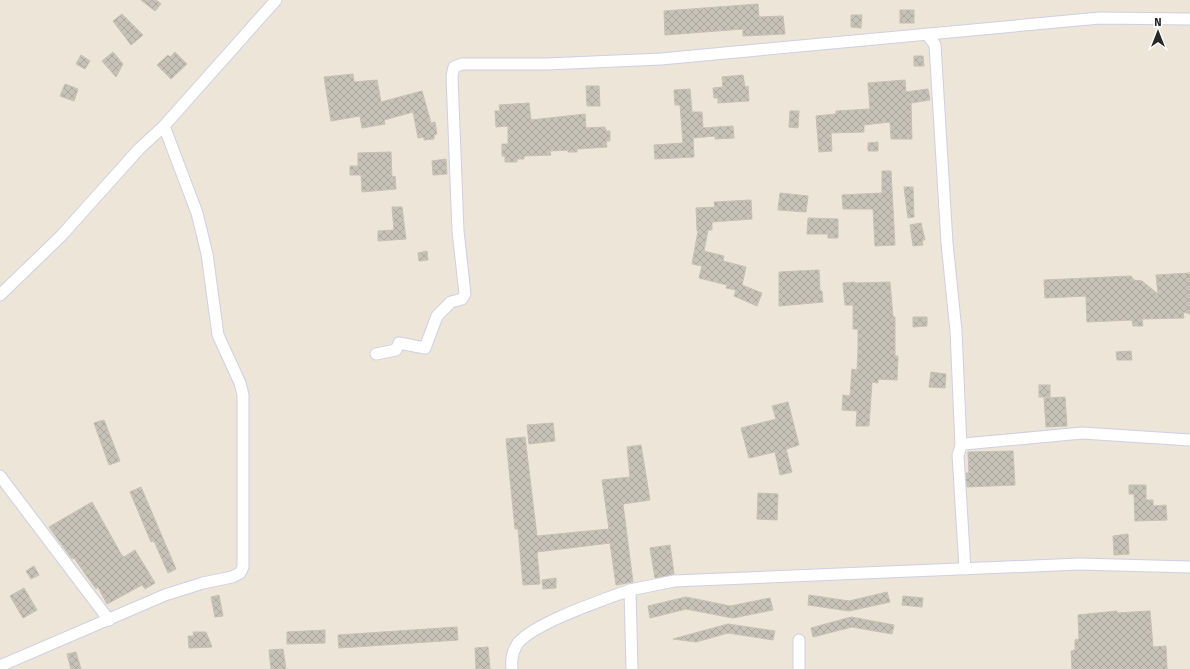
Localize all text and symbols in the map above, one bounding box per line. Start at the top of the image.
north arrow [1138,12,1178,52]
text: N [1154,16,1162,29]

